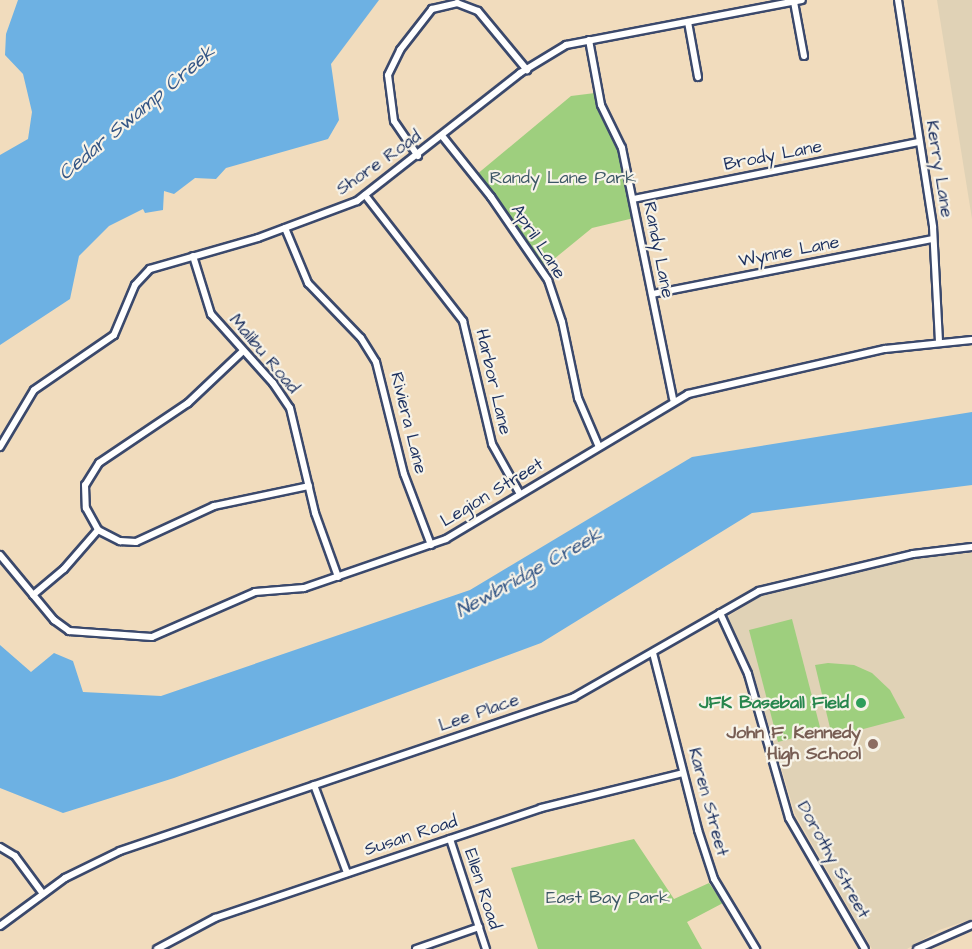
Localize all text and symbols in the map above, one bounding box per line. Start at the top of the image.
water label: Cedar Swamp Creek [54,40,220,186]
street label: Kerry Lane [921,119,957,219]
street label: Shore Road [332,126,426,200]
street label: Brody Lane [722,136,824,176]
park label: Randy Lane Park [490,167,636,189]
street label: Randy Lane [638,200,678,300]
street label: April Lane [506,201,570,283]
street label: Wynne Lane [737,232,841,272]
street label: Malibu Road [224,310,304,398]
street label: Harbor Lane [470,327,516,437]
street label: Riviera Lane [385,370,431,476]
street label: Legion Street [437,454,547,532]
water label: Newbridge Creek [452,523,606,623]
street label: Lee Place [436,689,522,737]
place label: JFK Baseball Field [699,692,849,714]
marker: JFK Baseball Field [854,696,868,710]
place label: John F. Kennedy High School [727,723,861,766]
marker: John F. Kennedy High School [866,737,880,751]
street label: Karen Street [683,745,733,859]
street label: Dorothy Street [792,798,874,922]
street label: Susan Road [362,811,460,861]
street label: Ellen Road [459,846,505,932]
park label: East Bay Park [546,887,670,909]

